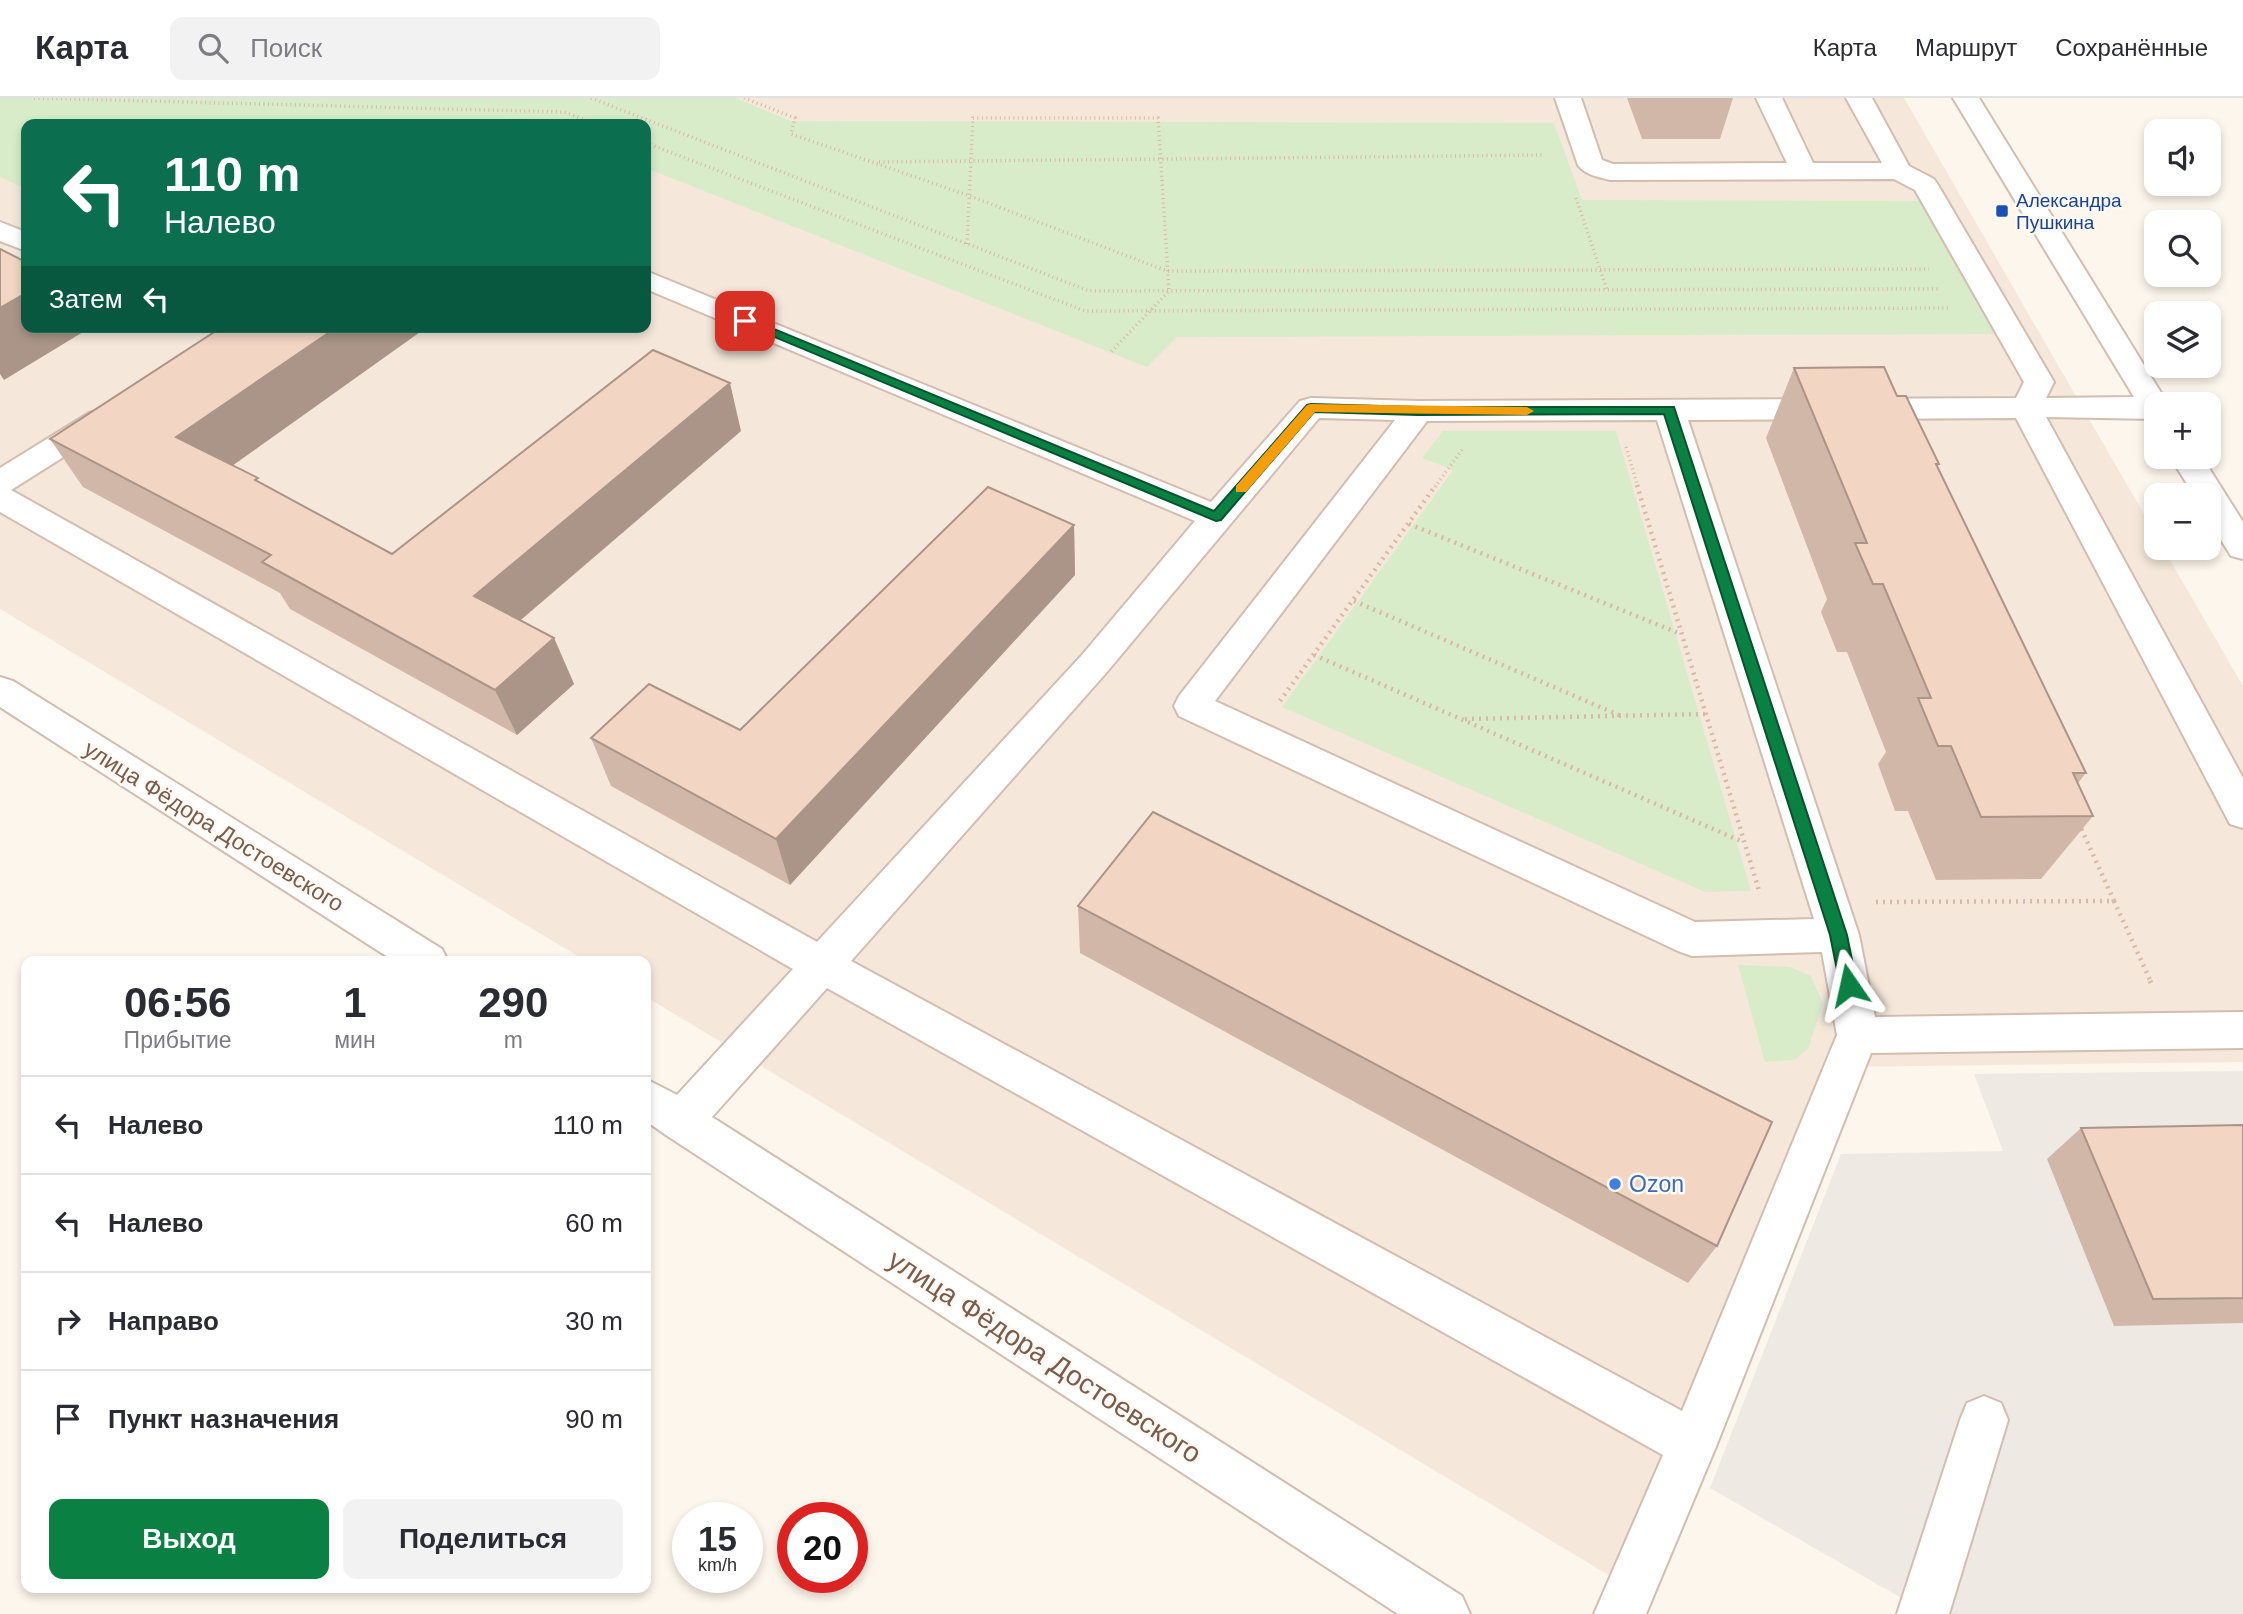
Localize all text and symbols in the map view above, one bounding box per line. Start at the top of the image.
search box [170,17,660,80]
text: Карта [35,29,128,66]
icon: search [194,29,232,67]
text: Поиск [250,33,322,63]
text: Карта [1813,34,1877,61]
text: Маршрут [1915,34,2017,61]
text: Сохранённые [2055,34,2208,61]
map controls [2144,119,2221,560]
button: sound [2144,119,2221,196]
icon: left [49,147,140,238]
text: 110 m [164,147,300,201]
place label: Александра Пушкина [2016,190,2122,233]
marker: Александра Пушкина [1994,203,2010,219]
text: Налево [164,204,276,240]
button: search [2144,210,2221,287]
icon: left [137,280,175,318]
text: Затем [49,284,123,314]
pin [715,291,775,351]
button: layers [2144,301,2221,378]
icon: arrive [726,302,764,340]
button: + [2144,392,2221,469]
button: − [2144,483,2221,560]
street label: улица Фёдора Достоевского [79,735,349,917]
position arrow [1812,948,1886,1022]
text: 06:56 [124,979,231,1026]
text: 1 [343,979,367,1026]
text: 290 [478,979,548,1026]
text: Прибытие [124,1027,232,1053]
text: мин [334,1027,376,1053]
text: m [504,1027,523,1053]
icon: left [49,1106,87,1144]
text: Налево [108,1110,203,1140]
text: 110 m [553,1110,623,1140]
place label: Ozon [1629,1171,1684,1197]
marker: Ozon [1607,1176,1623,1192]
icon: left [49,1204,87,1242]
text: Налево [108,1208,203,1238]
text: 60 m [565,1208,623,1238]
street label: улица Фёдора Достоевского [882,1244,1207,1469]
icon: right [49,1302,87,1340]
text: Направо [108,1306,219,1336]
text: 30 m [565,1306,623,1336]
icon: arrive [49,1400,87,1438]
text: Пункт назначения [108,1404,339,1434]
text: 90 m [565,1404,623,1434]
button: Выход [49,1499,329,1579]
button: Поделиться [343,1499,623,1579]
speed limit sign: 20 [777,1502,868,1593]
text: 15 [698,1519,737,1558]
text: km/h [698,1555,737,1575]

